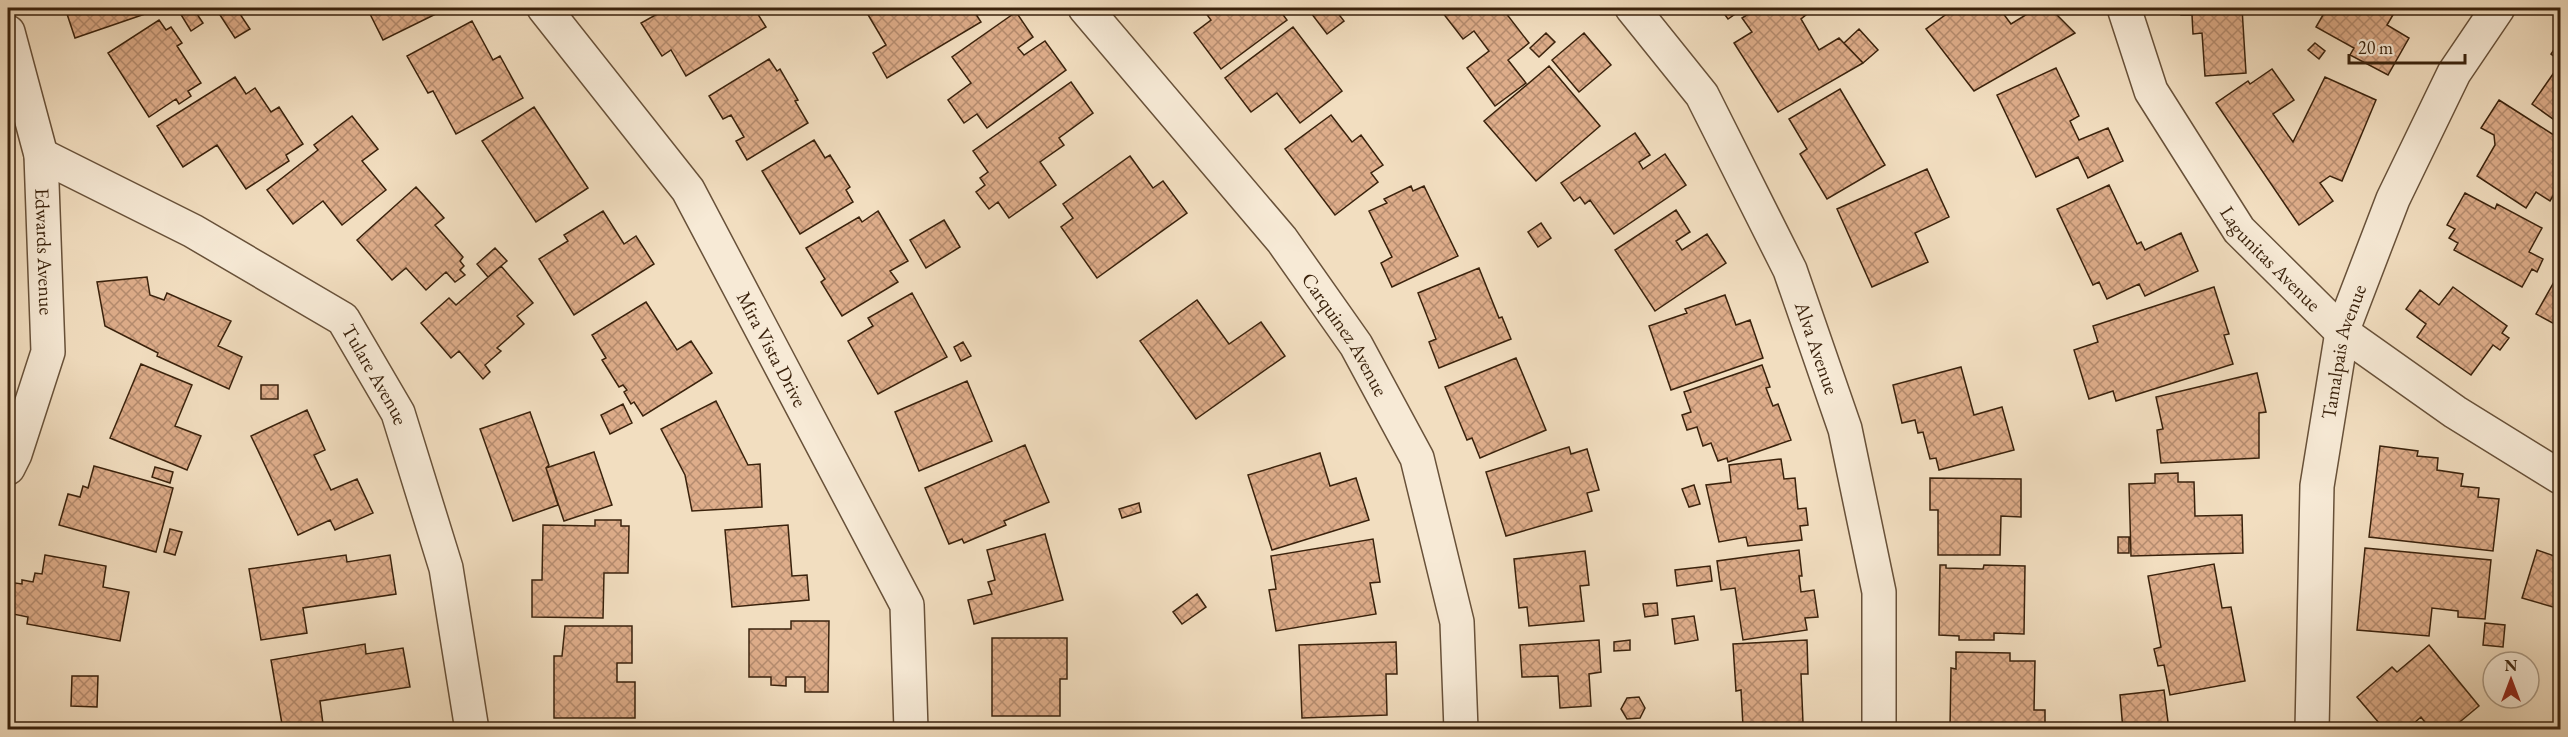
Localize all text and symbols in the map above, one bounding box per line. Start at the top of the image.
scale bar [2349,27,2464,65]
text: 20 m [2358,36,2393,59]
street label: Edwards Avenue [29,188,60,316]
street label: Lagunitas Avenue [2214,201,2327,317]
street label: Carquinez Avenue [1296,267,1394,401]
street label: Tamalpais Avenue [2315,280,2372,421]
street label: Mira Vista Drive [731,287,813,412]
street label: Alva Avenue [1789,297,1845,398]
street label: Tulare Avenue [336,319,414,428]
north arrow [2481,650,2541,710]
text: N [2505,655,2518,676]

